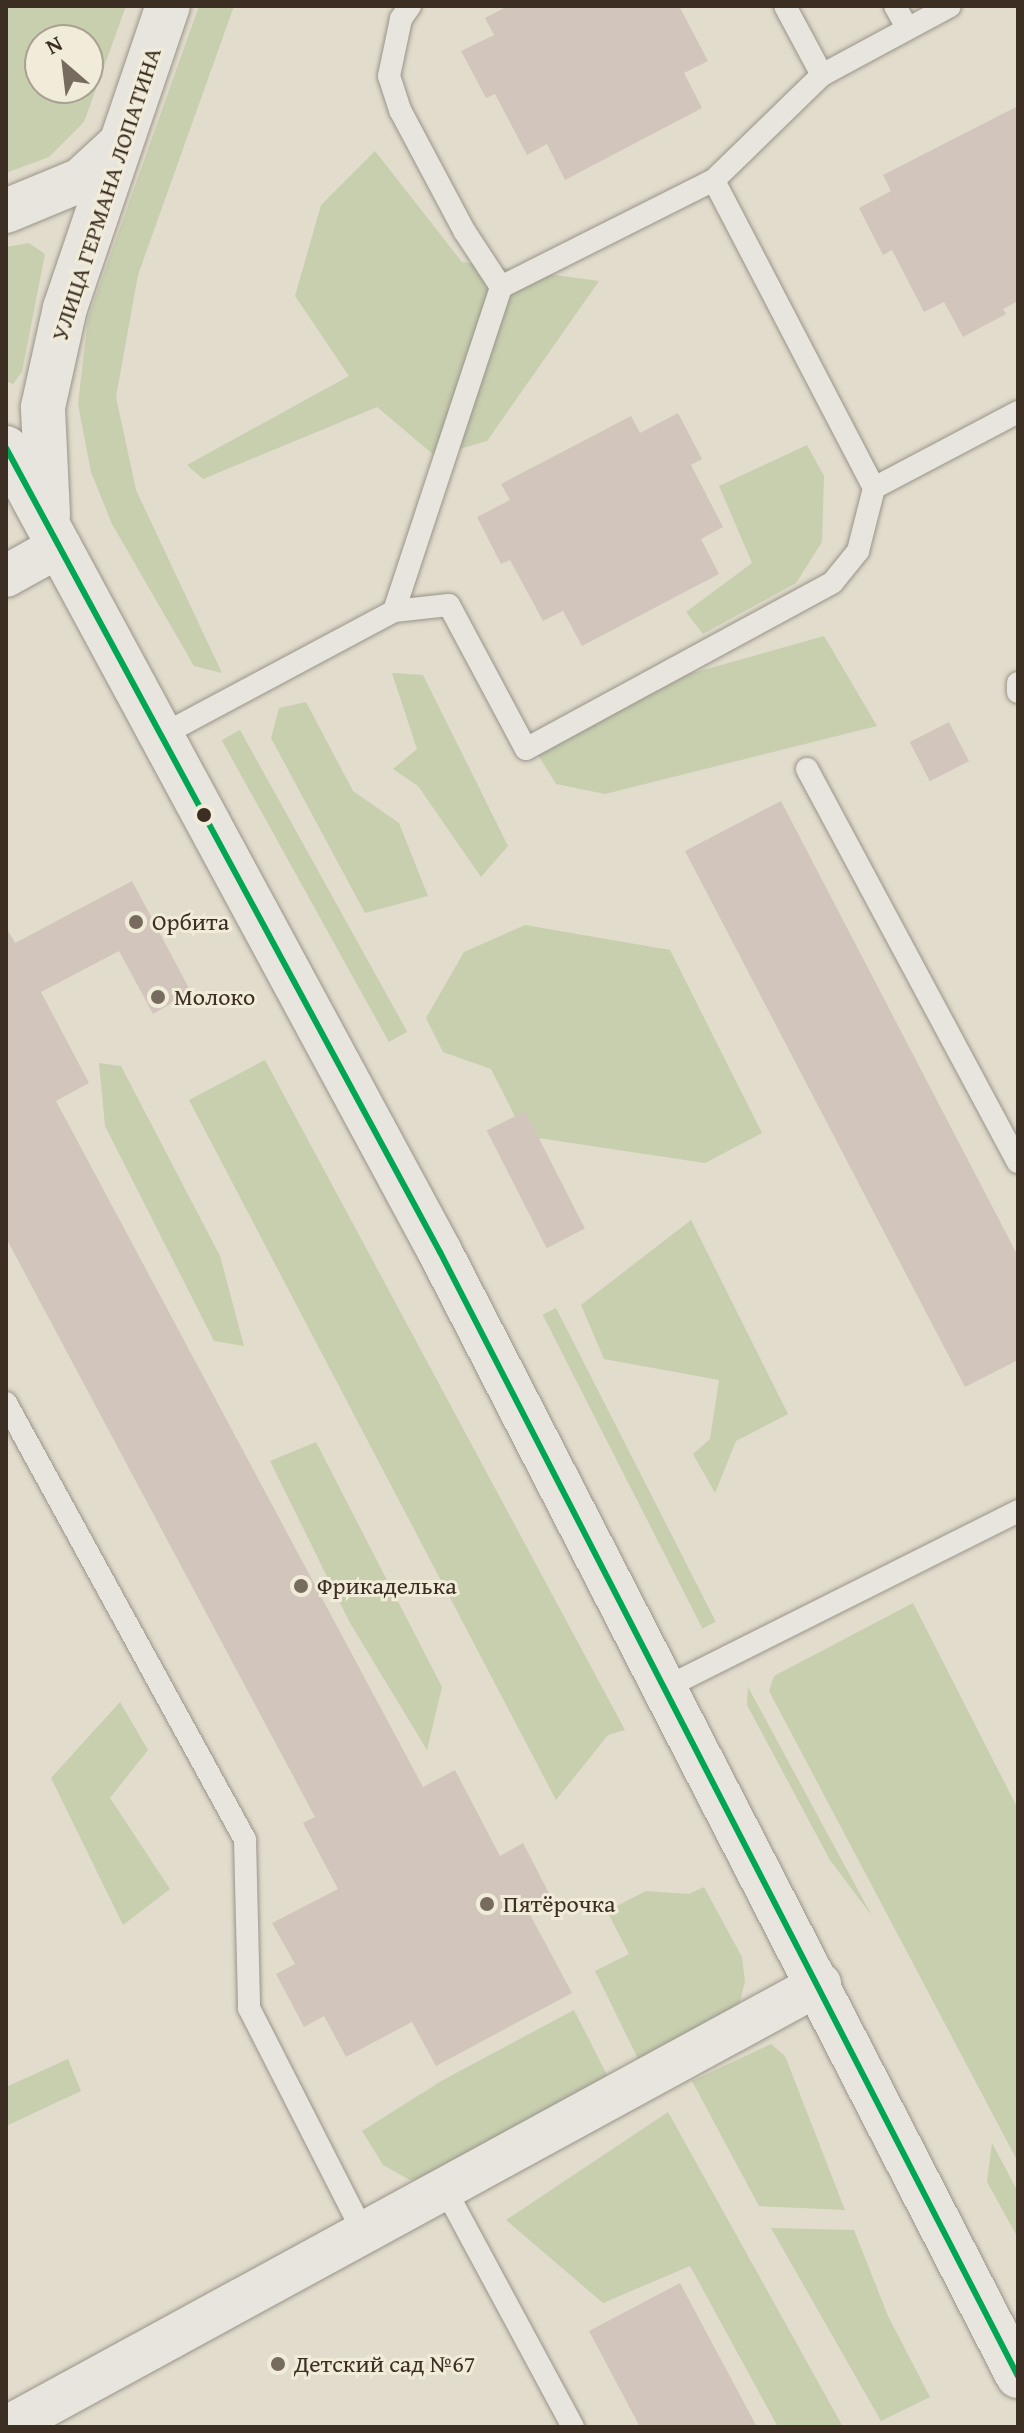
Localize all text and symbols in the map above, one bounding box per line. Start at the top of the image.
north arrow [24,24,104,104]
text: N [40,27,68,62]
street label: УЛИЦА ГЕРМАНА ЛОПАТИНА [45,43,167,345]
unlabelled marker [196,807,212,823]
place label: Орбита [152,908,229,936]
marker: Орбита [127,913,145,931]
place label: Молоко [174,983,255,1011]
marker: Молоко [149,988,167,1006]
place label: Фрикаделька [317,1572,457,1600]
marker: Фрикаделька [292,1577,310,1595]
place label: Пятёрочка [503,1890,616,1918]
marker: Пятёрочка [478,1895,496,1913]
place label: Детский сад №67 [294,2350,475,2378]
marker: Детский сад №67 [269,2355,287,2373]

